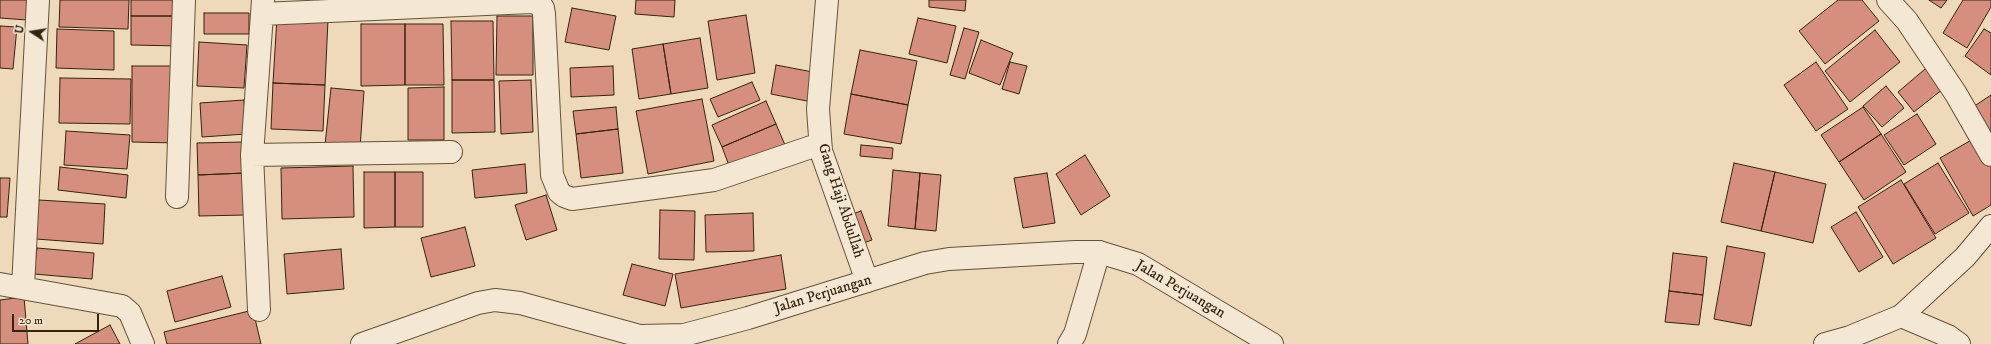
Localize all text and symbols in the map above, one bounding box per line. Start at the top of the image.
north arrow [12,12,52,52]
text: U [13,24,28,35]
street label: Gang Haji Abdullah [813,141,867,261]
street label: Jalan Perjuangan [1132,257,1228,323]
street label: Jalan Perjuangan [772,272,874,318]
scale bar [14,306,101,332]
text: 20 m [19,313,43,328]

